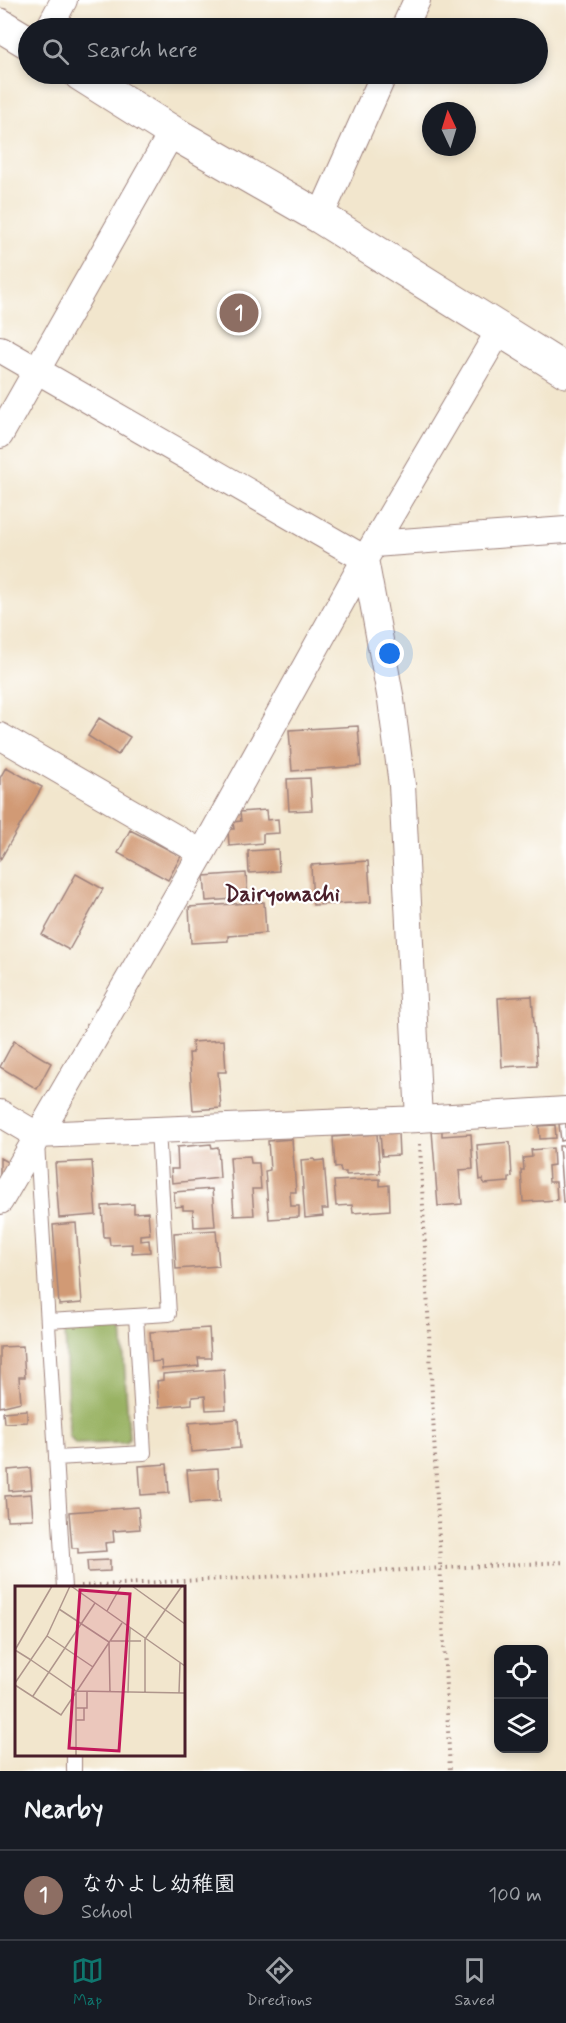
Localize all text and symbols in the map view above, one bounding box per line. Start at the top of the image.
search box [18,18,548,84]
icon: search [39,35,72,68]
text: Search here [87,37,198,65]
north arrow [422,102,476,156]
pin: 1 [220,290,258,336]
your location [375,639,404,668]
district label: Dairyomachi [224,881,340,909]
inset map [15,1586,184,1756]
map controls [494,1645,548,1753]
button: locate [494,1645,548,1699]
button: layers [494,1699,548,1753]
text: Nearby [24,1793,103,1827]
text: なかよし幼稚園 [81,1871,235,1899]
text: 1 [39,1882,48,1909]
text: 100 m [488,1882,542,1909]
text: School [81,1899,133,1926]
tab: Map [71,1954,104,2011]
tab: Directions [246,1954,312,2011]
tab: Saved [454,1954,495,2011]

